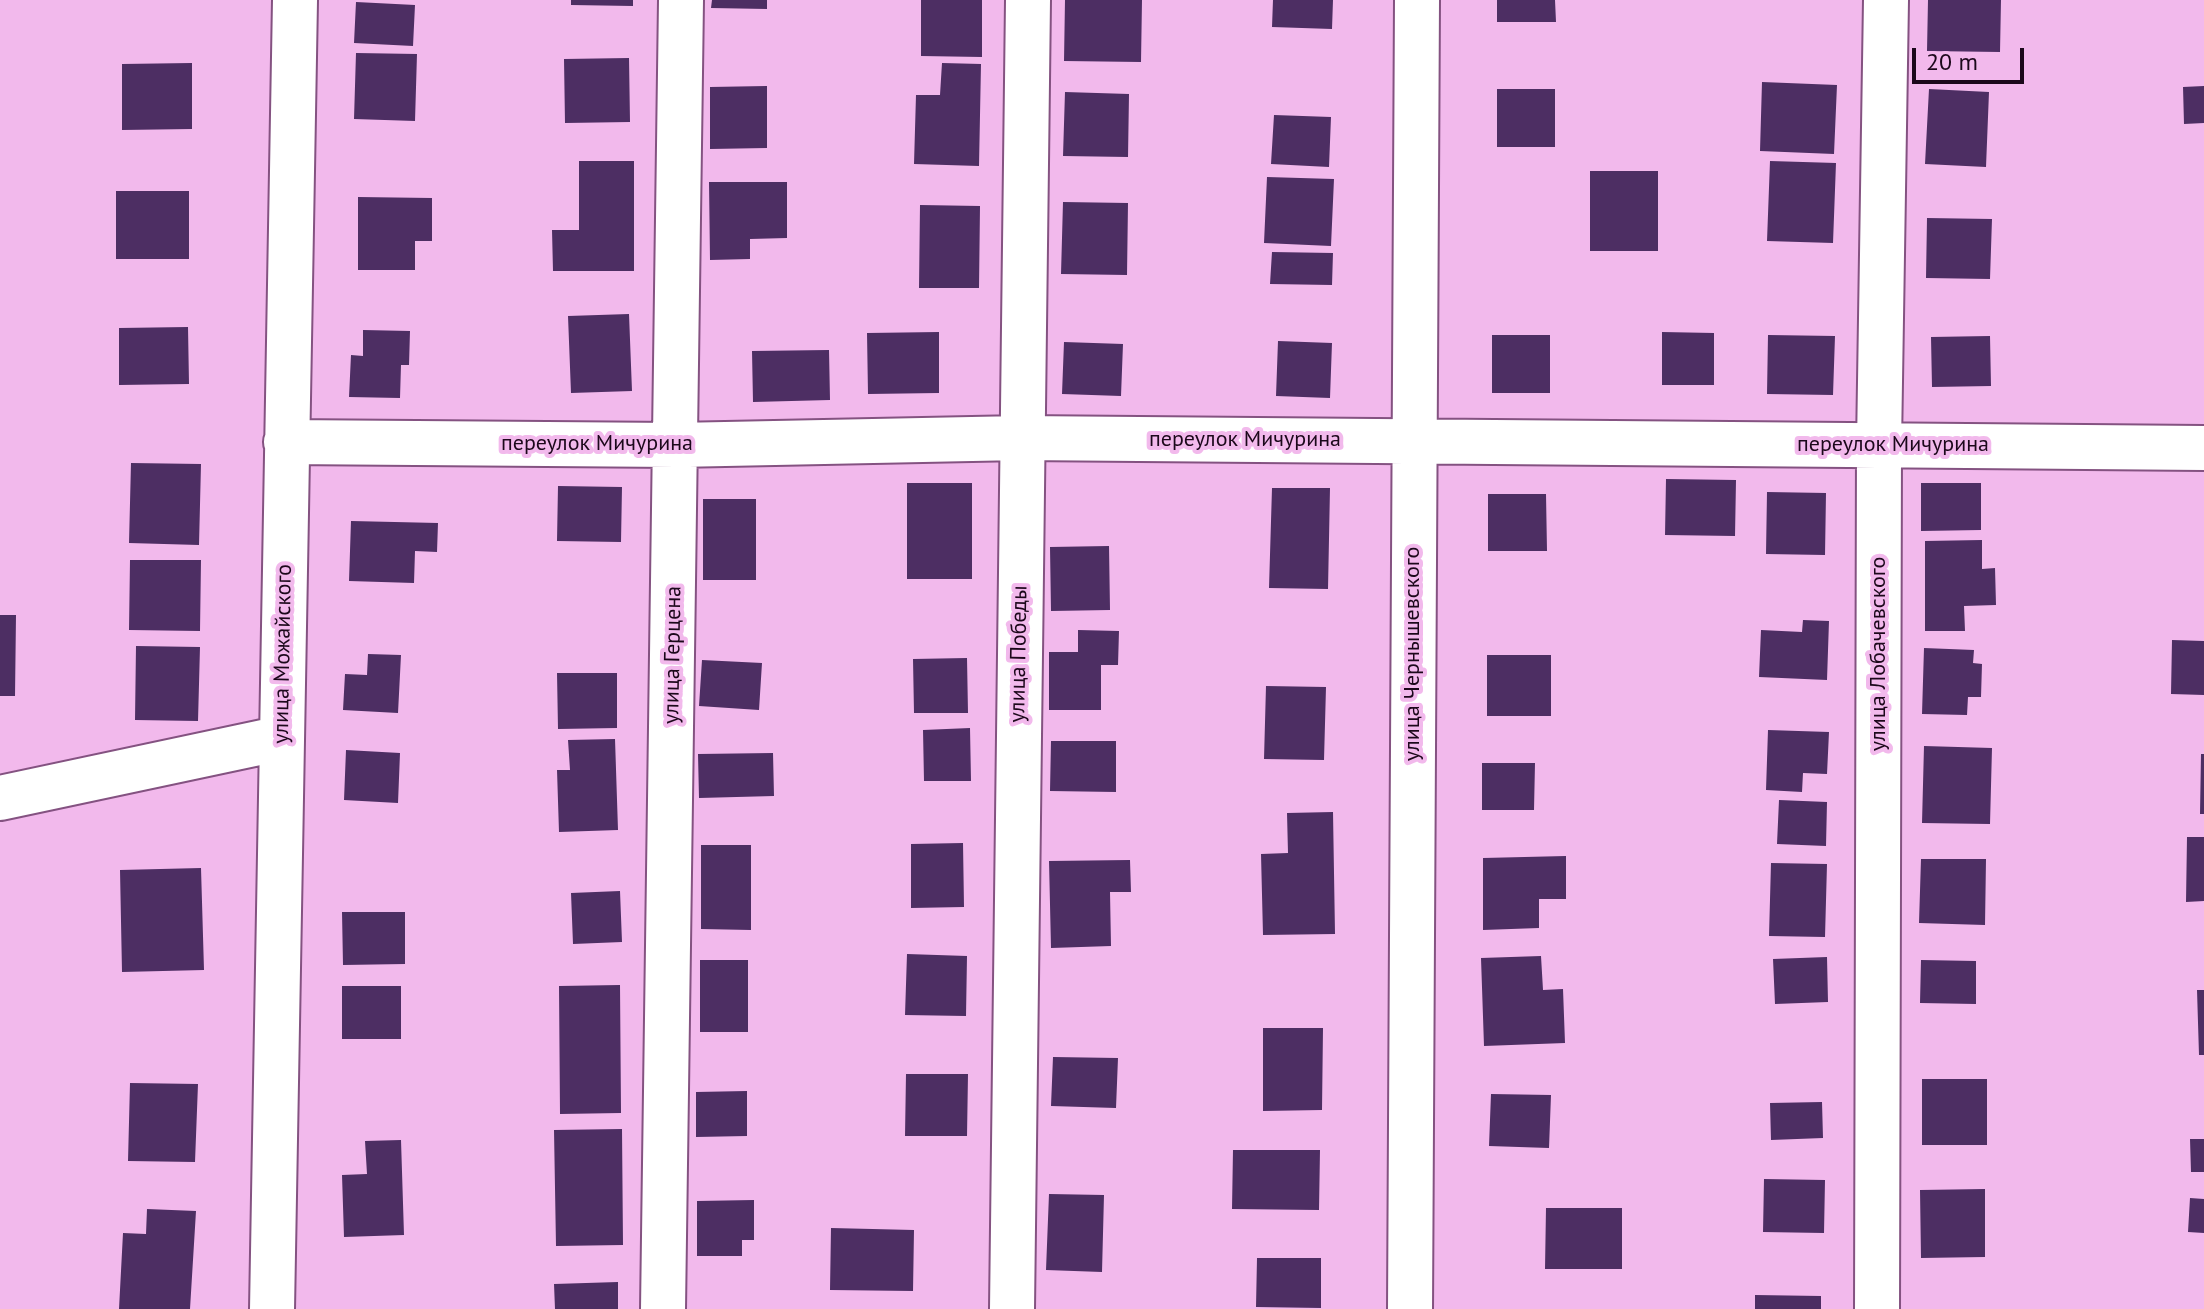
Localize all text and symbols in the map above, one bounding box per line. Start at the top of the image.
scale bar [1916,32,2028,82]
text: 20 m [1926,46,1978,77]
street label: переулок Мичурина [1149,427,1341,453]
street label: переулок Мичурина [501,431,693,457]
street label: переулок Мичурина [1797,432,1989,458]
street label: улица Чернышевского [1400,547,1426,761]
street label: улица Лобачевского [1866,557,1892,751]
street label: улица Можайского [268,564,298,744]
street label: улица Победы [1005,585,1033,723]
street label: улица Герцена [659,586,687,724]

